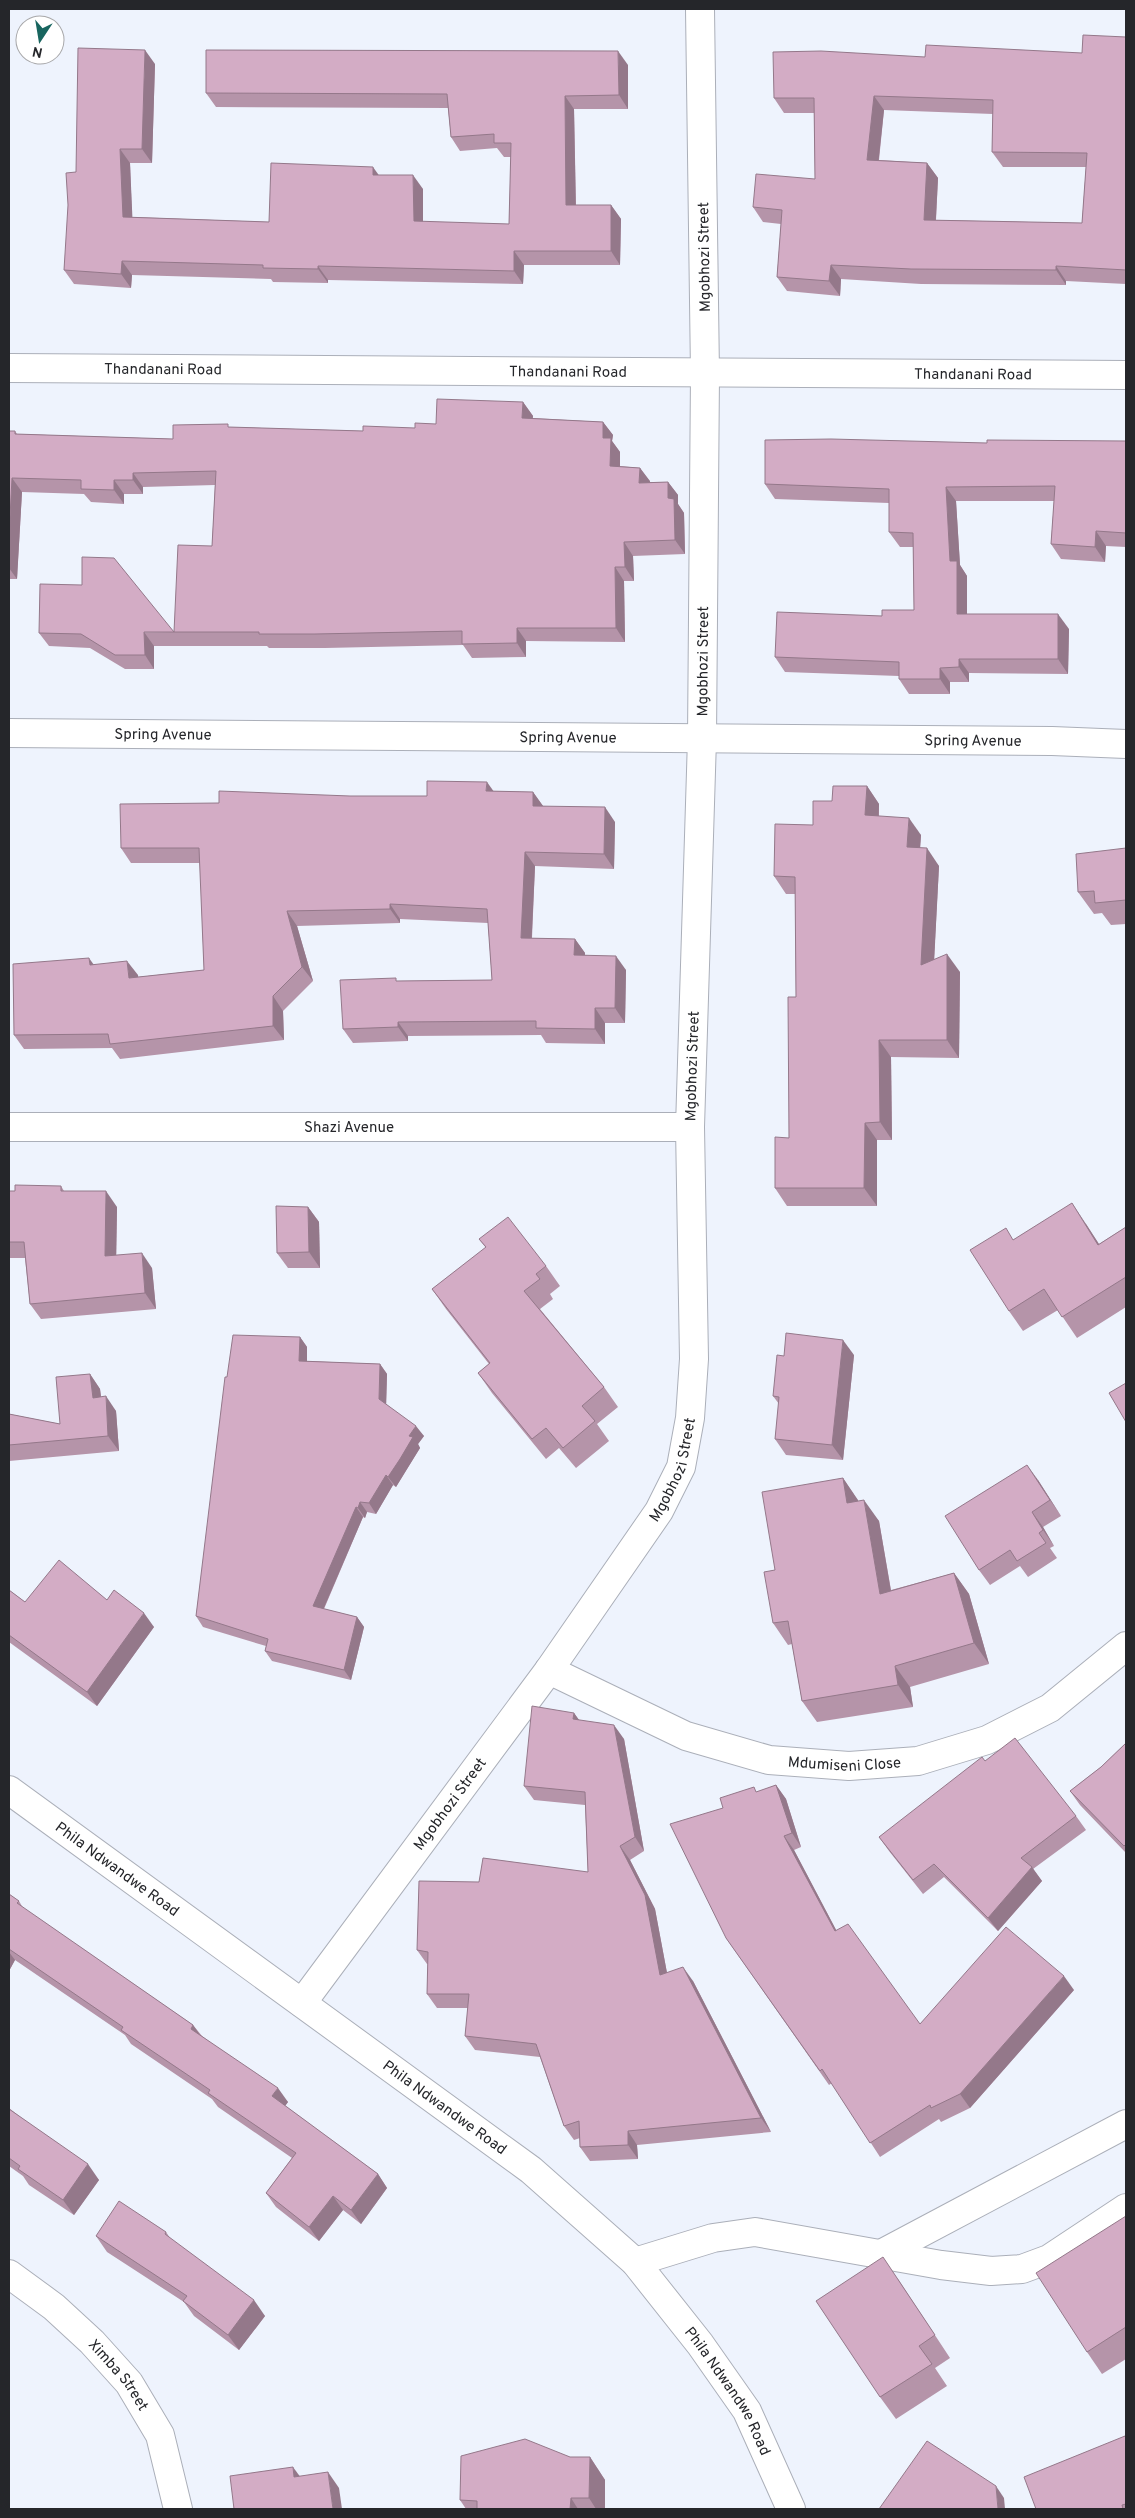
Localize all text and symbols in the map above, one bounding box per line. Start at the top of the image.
north arrow [15,15,65,65]
text: N [31,42,44,61]
street label: Mgobhozi Street [695,202,716,312]
street label: Thandanani Road [104,361,222,380]
street label: Thandanani Road [509,363,627,383]
street label: Thandanani Road [914,366,1032,385]
street label: Mgobhozi Street [694,606,714,717]
street label: Spring Avenue [114,726,212,746]
street label: Spring Avenue [519,729,617,749]
street label: Spring Avenue [924,732,1022,752]
street label: Mgobhozi Street [682,1011,705,1122]
street label: Shazi Avenue [304,1119,394,1138]
street label: Mgobhozi Street [646,1416,701,1526]
street label: Mdumiseni Close [787,1753,902,1777]
street label: Mgobhozi Street [410,1755,491,1855]
street label: Phila Ndwandwe Road [51,1819,182,1922]
street label: Phila Ndwandwe Road [378,2057,510,2160]
street label: Phila Ndwandwe Road [679,2324,774,2459]
street label: Ximba Street [83,2336,152,2415]

